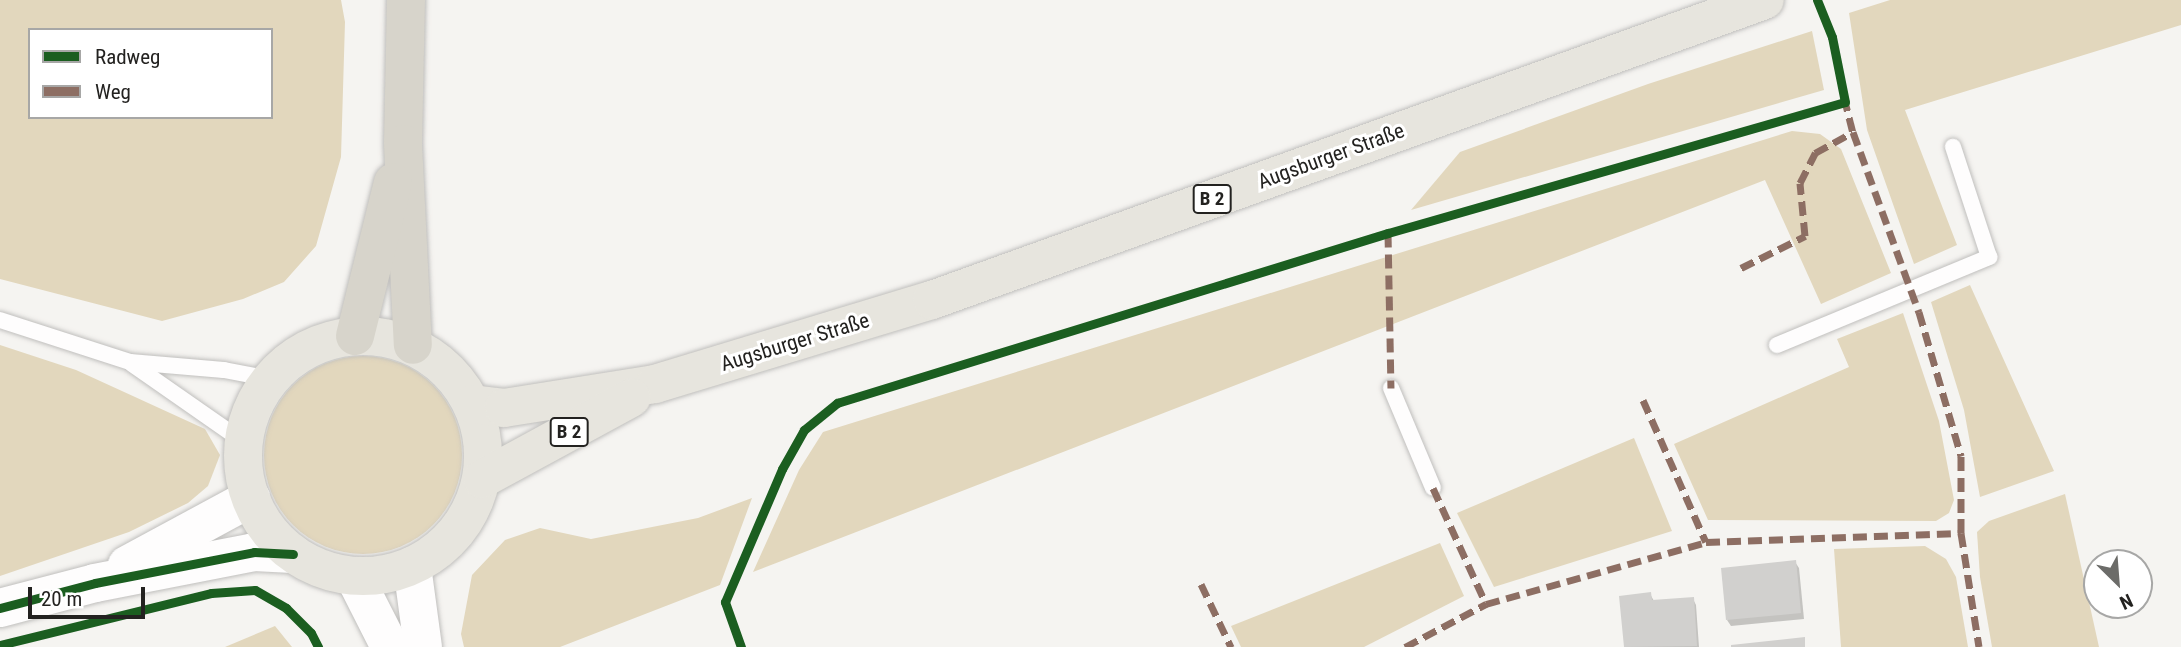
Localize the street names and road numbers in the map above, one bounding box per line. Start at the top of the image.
street label: Augsburger Straße [1254,118,1408,194]
road number: B 2 [1191,183,1233,214]
street label: Augsburger Straße [718,307,872,377]
road number: B 2 [548,416,590,448]

